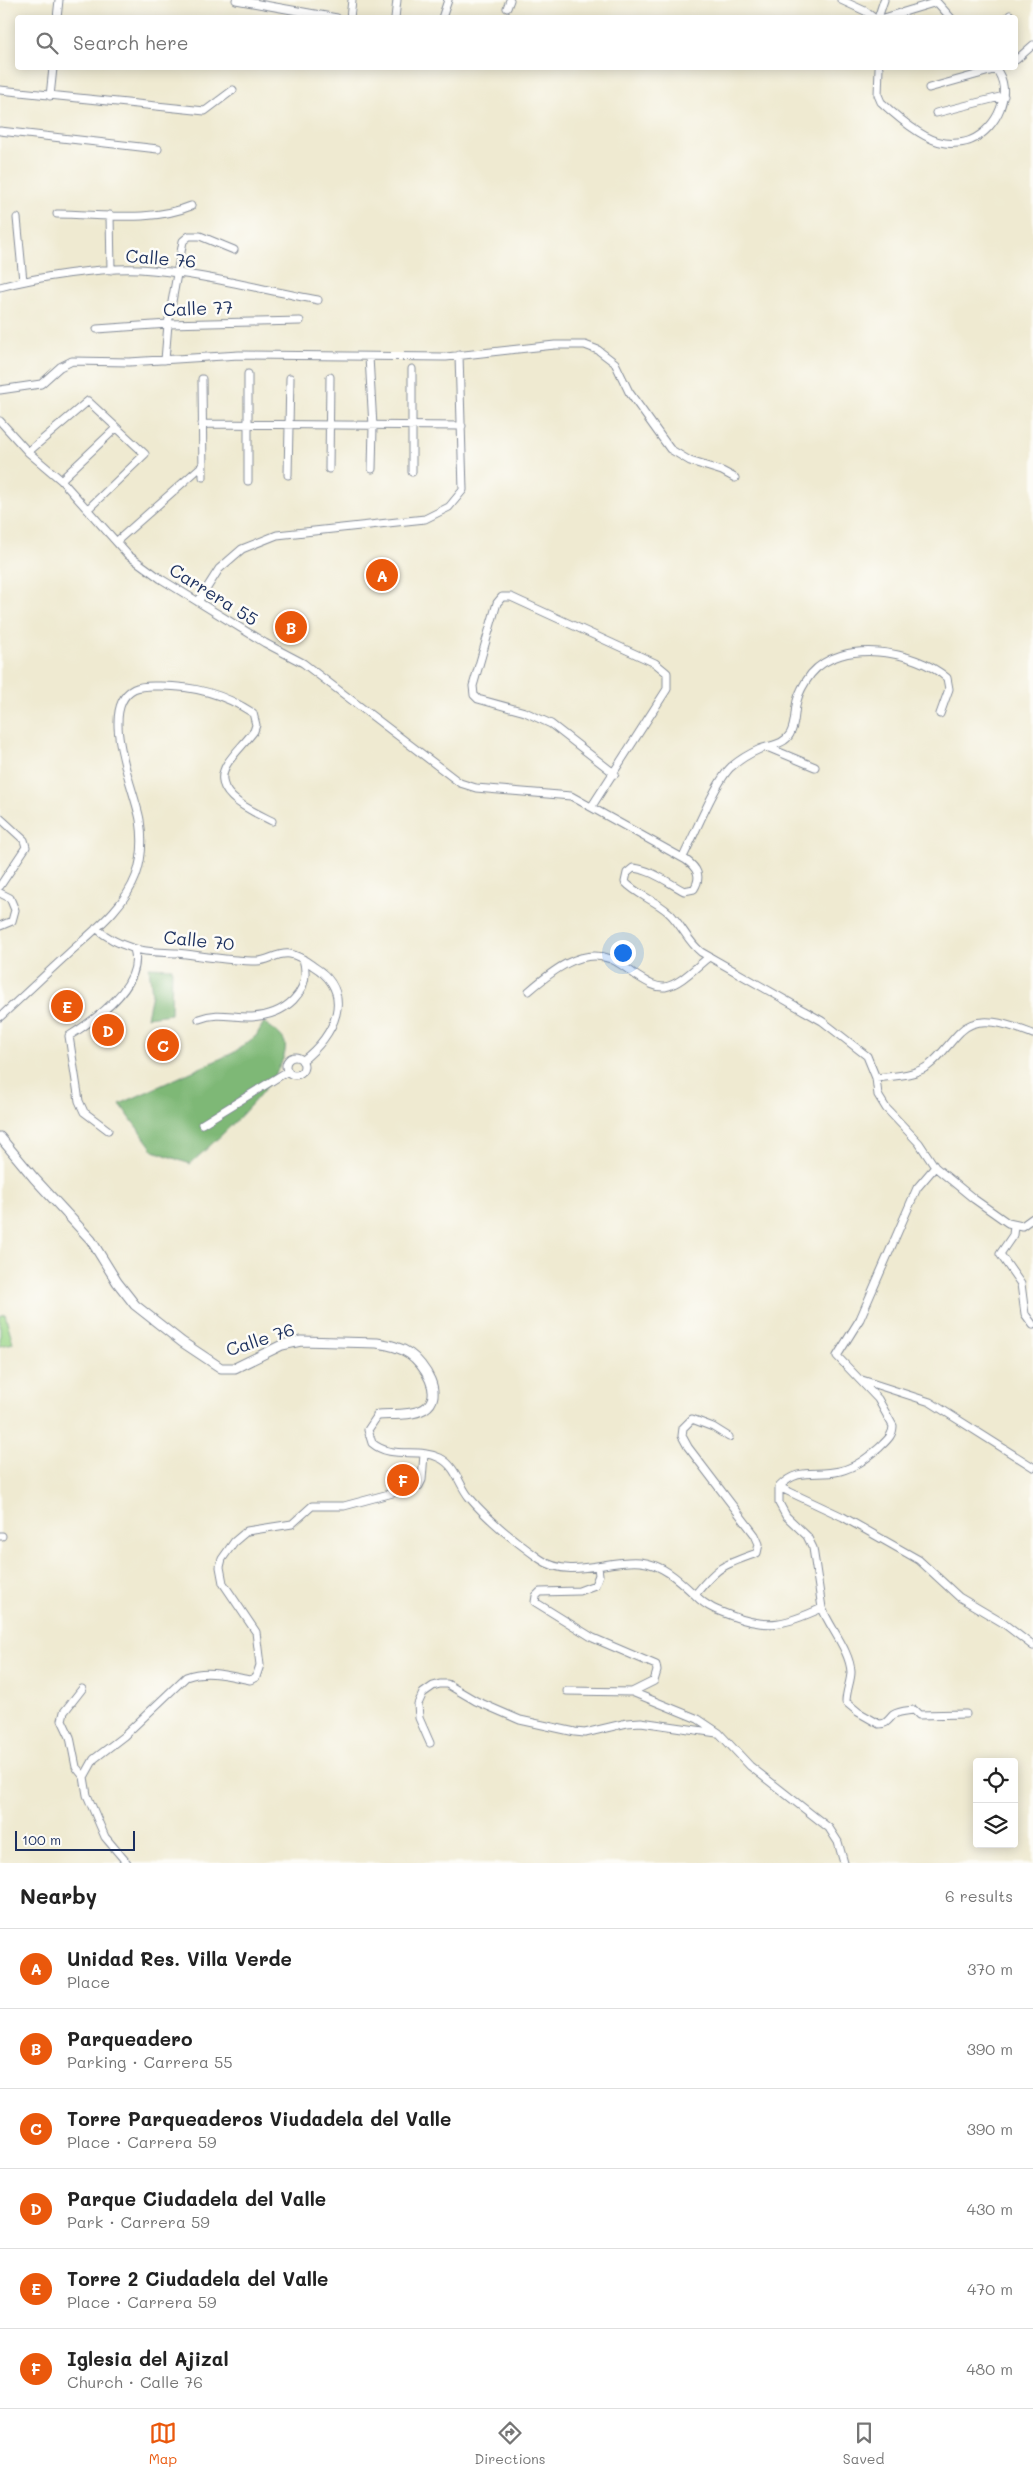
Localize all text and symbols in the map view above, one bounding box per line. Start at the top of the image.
search box [15,15,1018,70]
icon: search [33,29,61,57]
text: Search here [73,30,189,55]
street label: Calle 76 [125,243,197,273]
street label: Calle 77 [163,295,233,321]
pin: A [366,556,398,594]
street label: Carrera 55 [165,557,263,631]
pin: B [275,608,307,646]
street label: Calle 70 [162,924,236,956]
your location [610,940,636,966]
pin: E [51,987,83,1025]
pin: D [92,1011,124,1049]
pin: C [147,1026,179,1064]
street label: Calle 76 [223,1317,297,1361]
pin: F [387,1461,419,1499]
map controls [973,1758,1018,1848]
button: locate [973,1758,1018,1803]
button: layers [973,1803,1018,1848]
scale bar [15,1828,135,1851]
text: 100 m [22,1830,61,1849]
text: Nearby [20,1882,97,1909]
text: 6 results [945,1885,1013,1906]
text: Unidad Res. Villa Verde [67,1946,292,1971]
text: A [30,1958,42,1979]
text: 370 m [967,1958,1013,1979]
text: Place [67,1971,110,1992]
text: Parqueadero [67,2026,192,2051]
text: B [31,2038,41,2059]
text: 390 m [966,2038,1013,2059]
text: Parking · Carrera 55 [67,2051,233,2072]
text: Torre Parqueaderos Viudadela del Valle [67,2106,451,2131]
text: C [30,2118,42,2139]
text: 390 m [966,2118,1013,2139]
text: Place · Carrera 59 [67,2131,217,2152]
text: Parque Ciudadela del Valle [67,2186,326,2211]
text: D [30,2198,42,2219]
text: 430 m [966,2198,1013,2219]
text: Park · Carrera 59 [67,2211,210,2232]
text: Torre 2 Ciudadela del Valle [67,2266,328,2291]
text: E [31,2278,41,2299]
text: 470 m [967,2278,1013,2299]
text: Place · Carrera 59 [67,2291,217,2312]
text: Iglesia del Ajizal [67,2346,229,2371]
text: F [31,2358,41,2379]
text: 480 m [966,2358,1013,2379]
text: Church · Calle 76 [67,2371,203,2392]
tab: Map [149,2419,177,2468]
tab: Directions [474,2419,546,2468]
tab: Saved [843,2419,884,2468]

